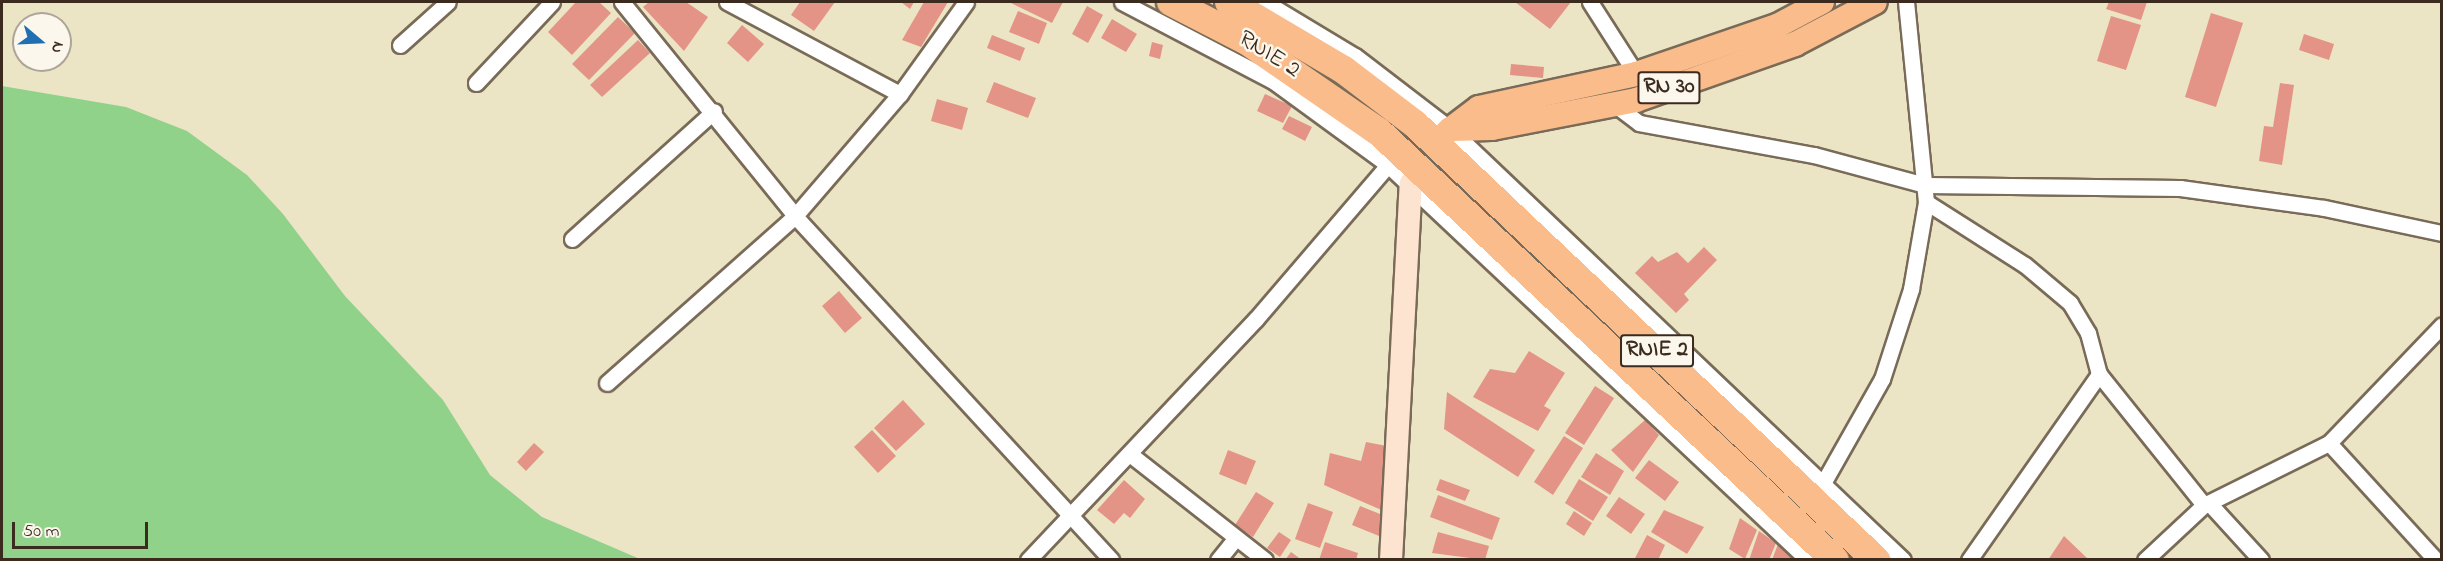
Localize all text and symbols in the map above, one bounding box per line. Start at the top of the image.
north arrow [12,12,72,72]
street label: RNIE 2 [1233,25,1305,85]
text: N [44,38,70,56]
road number: RN 30 [1636,69,1702,107]
road number: RNIE 2 [1620,332,1694,370]
scale bar [15,510,152,548]
text: 50 m [23,519,60,545]

